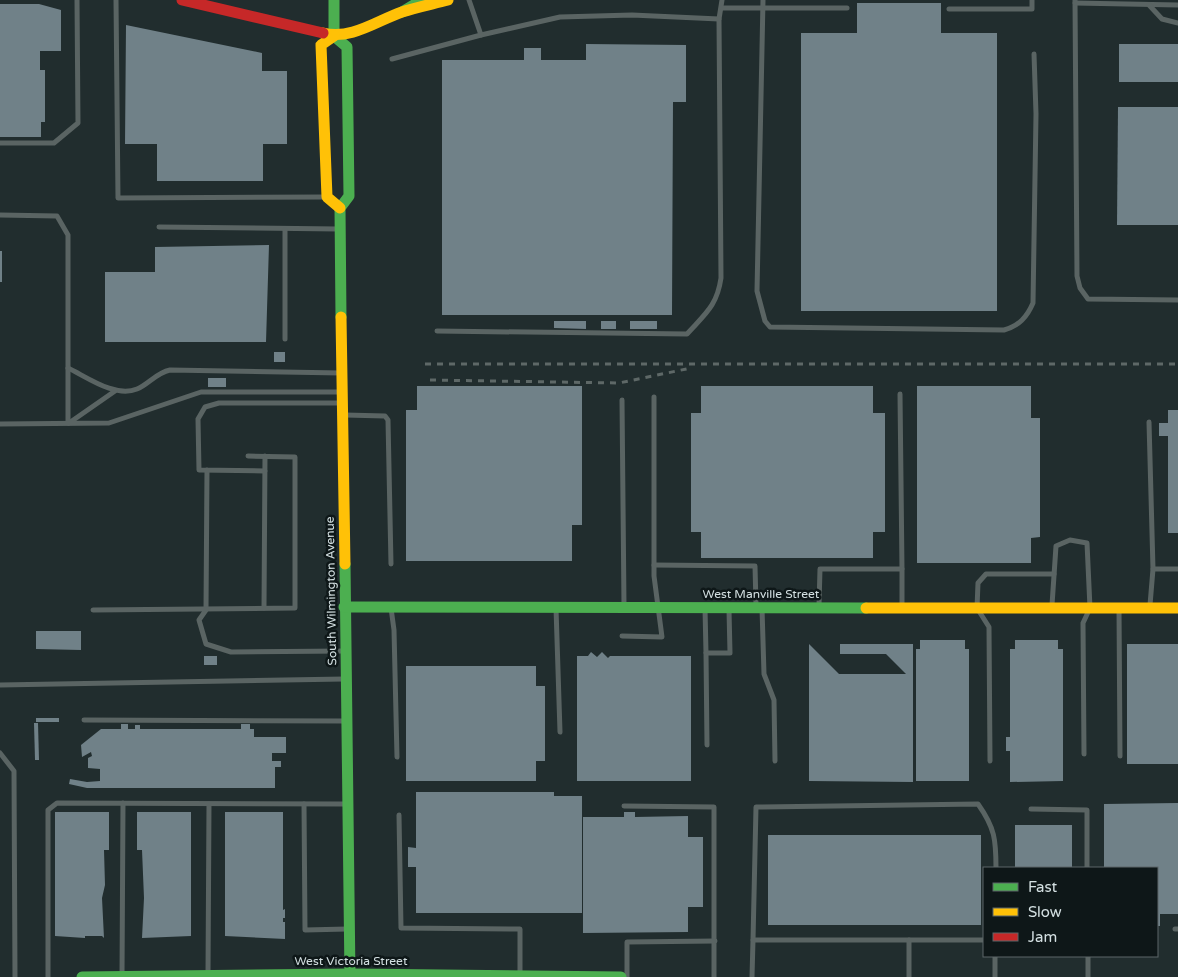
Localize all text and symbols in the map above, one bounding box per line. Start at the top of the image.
street label: South Wilmington Avenue [323,516,339,666]
street label: West Manville Street [703,587,820,601]
legend [983,867,1158,957]
text: Fast [1028,878,1058,896]
text: Slow [1028,903,1062,921]
text: Jam [1028,928,1057,946]
street label: West Victoria Street [295,954,408,968]

